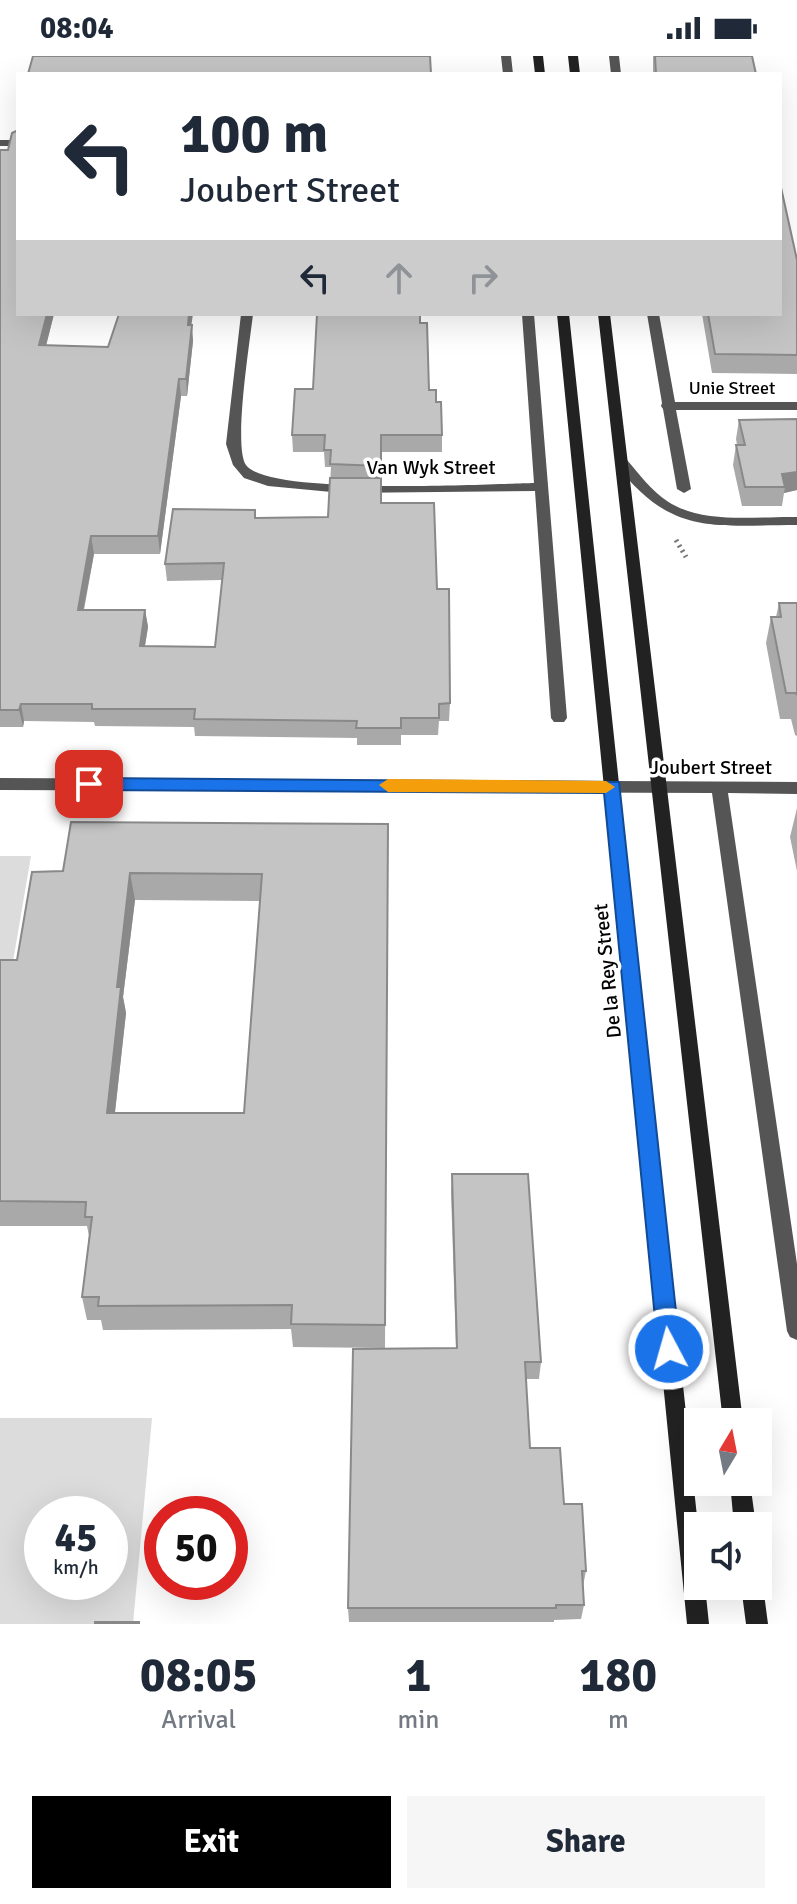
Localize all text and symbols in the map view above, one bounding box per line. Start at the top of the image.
text: 08:04 [40,10,114,47]
text: 100 m [180,99,328,168]
icon: left [48,104,152,208]
text: Joubert Street [180,168,400,213]
icon: left [293,256,337,300]
icon: ahead [377,256,421,300]
icon: right [461,256,505,300]
street label: Unie Street [689,377,775,399]
street label: Van Wyk Street [367,455,495,480]
pin [55,750,123,818]
street label: Joubert Street [650,755,772,780]
icon: arrive [67,762,111,806]
street label: De la Rey Street [588,902,627,1039]
position arrow [627,1307,711,1391]
north arrow [684,1408,772,1496]
map controls [684,1408,772,1600]
speed limit sign: 50 [144,1496,248,1600]
button: sound [684,1512,772,1600]
text: 45 [54,1513,98,1563]
text: km/h [53,1555,99,1580]
text: 08:05 [140,1646,258,1705]
text: 1 [406,1646,431,1705]
text: 180 [579,1646,657,1705]
text: Arrival [161,1704,236,1736]
text: min [398,1704,440,1736]
text: m [608,1704,629,1736]
button: Exit [32,1796,391,1888]
button: Share [407,1796,765,1888]

